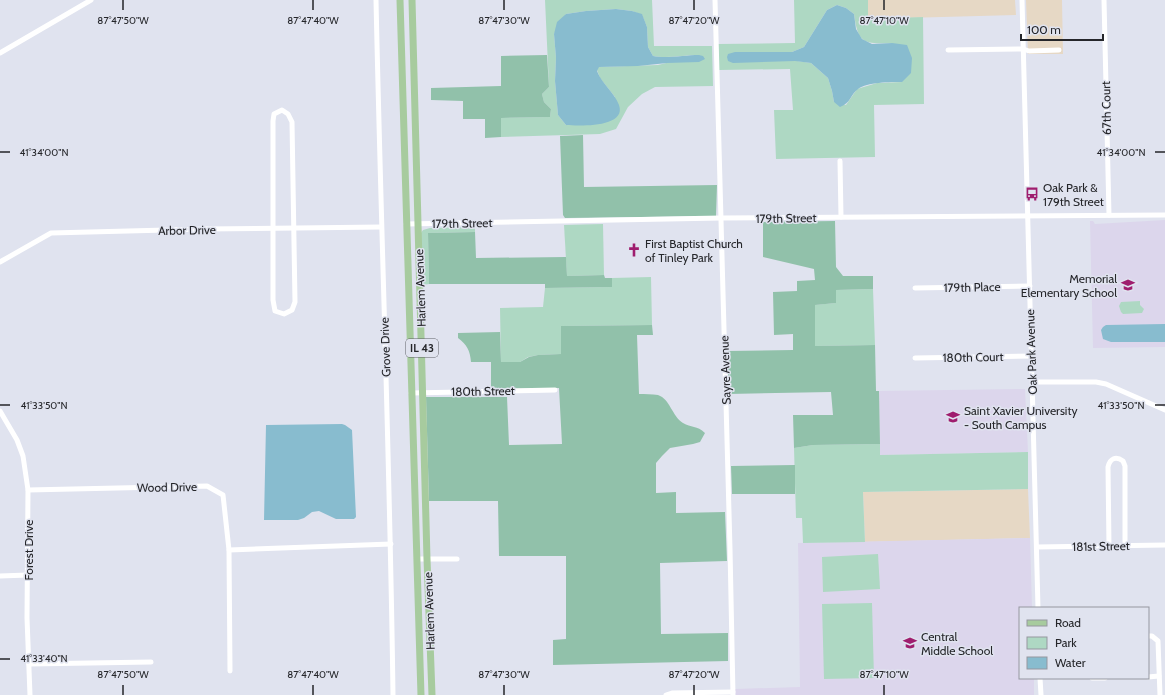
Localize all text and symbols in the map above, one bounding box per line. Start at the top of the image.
text: 87°47'50"W [97,14,149,27]
text: 87°47'40"W [287,14,339,27]
text: 87°47'30"W [478,14,530,27]
text: 87°47'20"W [668,14,720,27]
text: 87°47'10"W [859,14,909,27]
scale bar [1021,16,1103,42]
text: 100 m [1027,22,1061,37]
street label: 67th Court [1098,81,1114,135]
text: 41°34'00"N [20,146,68,159]
text: 41°34'00"N [1097,146,1145,159]
place label: Oak Park & 179th Street [1043,180,1104,209]
bus stop icon: Oak Park & 179th Street [1024,186,1040,202]
street label: 179th Street [755,210,817,226]
street label: 179th Street [431,215,493,231]
street label: Arbor Drive [158,222,216,238]
place label: First Baptist Church of Tinley Park [645,236,743,265]
church icon: First Baptist Church of Tinley Park [626,242,642,258]
street label: Harlem Avenue [411,249,429,327]
place label: Memorial Elementary School [1021,271,1117,300]
school or university icon: Memorial Elementary School [1120,277,1136,293]
street label: 179th Place [943,279,1001,295]
street label: Oak Park Avenue [1022,309,1040,395]
street label: Grove Drive [376,317,394,377]
street label: Sayre Avenue [716,335,734,405]
road number: IL 43 [406,339,438,357]
street label: 180th Court [942,349,1004,365]
street label: 180th Street [451,383,515,399]
text: 41°33'50"N [20,399,68,412]
text: 41°33'50"N [1097,399,1145,412]
place label: Saint Xavier University - South Campus [964,403,1078,432]
school or university icon: Saint Xavier University - South Campus [945,409,961,425]
street label: Wood Drive [137,479,197,495]
street label: Forest Drive [21,520,36,580]
street label: 181st Street [1072,538,1130,554]
street label: Harlem Avenue [420,572,438,650]
legend [1019,607,1149,679]
text: Road [1055,615,1081,630]
place label: Central Middle School [921,629,993,658]
school or university icon: Central Middle School [902,635,918,651]
text: Park [1055,635,1077,650]
text: 41°33'40"N [20,652,68,665]
text: Water [1055,655,1086,670]
text: 87°47'50"W [97,668,149,681]
text: 87°47'40"W [287,668,339,681]
text: 87°47'30"W [478,668,530,681]
text: 87°47'20"W [668,668,720,681]
text: 87°47'10"W [859,668,909,681]

